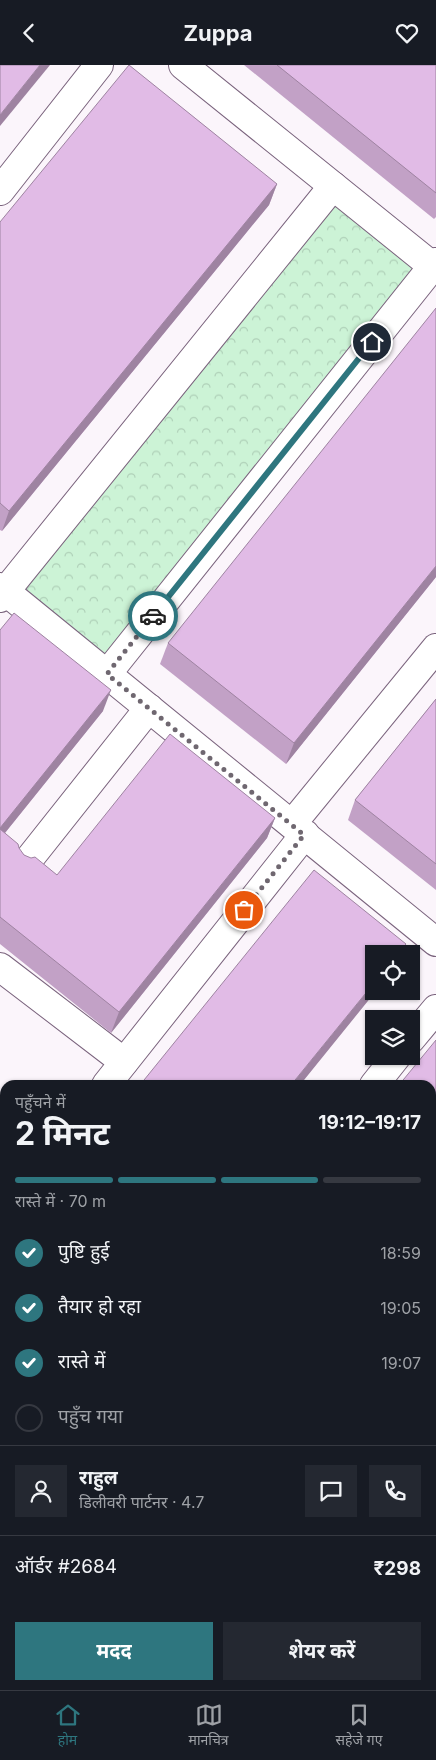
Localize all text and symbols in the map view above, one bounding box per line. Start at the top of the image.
icon: back [15,19,43,47]
icon: heart [393,19,421,47]
text: Zuppa [183,20,253,46]
pin [351,321,393,363]
icon: home [358,328,386,356]
courier [128,591,178,641]
icon: car [139,602,167,630]
pin [223,889,265,931]
icon: bag [230,896,258,924]
map controls [365,945,420,1065]
button: locate [365,945,420,1000]
button: layers [365,1010,420,1065]
text: पहुँचने में [15,1092,66,1112]
text: 19:12–19:17 [318,1111,421,1134]
text: 2 मिनट [15,1114,110,1153]
text: रास्ते में · 70 m [15,1191,106,1211]
icon: check [15,1239,43,1267]
text: पुष्टि हुई [58,1240,110,1263]
text: 18:59 [380,1243,421,1263]
icon: check [15,1294,43,1322]
text: तैयार हो रहा [58,1295,141,1318]
text: 19:05 [380,1298,421,1318]
icon: check [15,1349,43,1377]
text: रास्ते में [58,1350,106,1373]
text: 19:07 [381,1353,421,1373]
text: पहुँच गया [58,1405,123,1428]
button: person [15,1465,67,1517]
button: chat [305,1465,357,1517]
button: phone [369,1465,421,1517]
text: राहुल [79,1466,118,1489]
text: डिलीवरी पार्टनर · 4.7 [79,1492,204,1512]
text: ऑर्डर #2684 [15,1555,117,1578]
text: ₹298 [373,1557,421,1580]
button: मदद [15,1622,213,1680]
button: शेयर करें [223,1622,421,1680]
tab: होम [54,1701,82,1751]
tab: मानचित्र [189,1701,229,1751]
tab: सहेजे गए [336,1701,382,1751]

